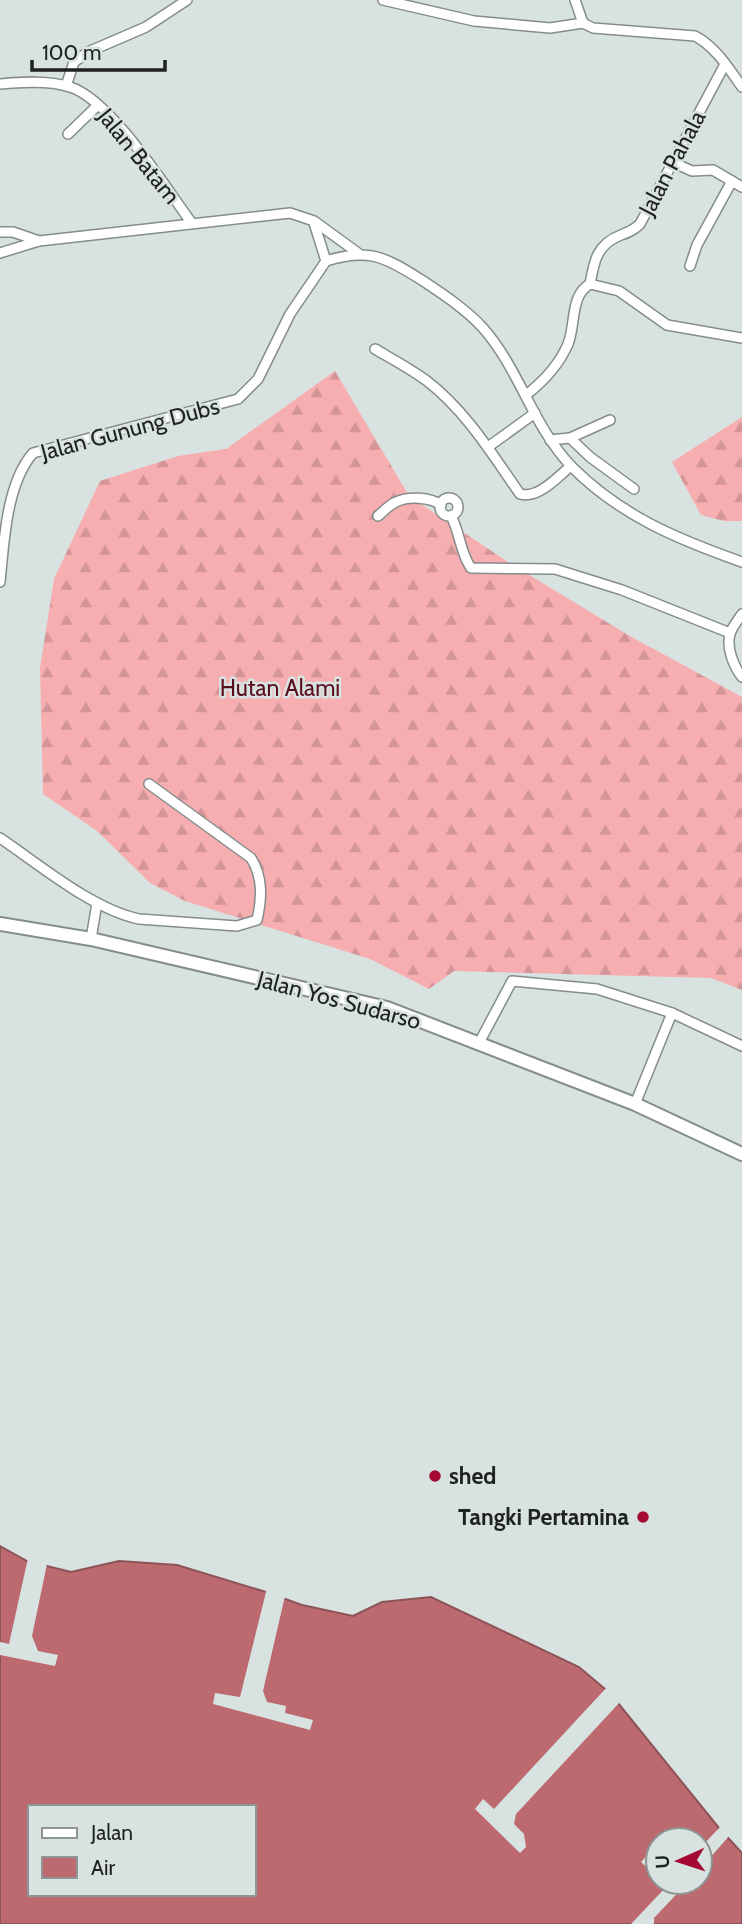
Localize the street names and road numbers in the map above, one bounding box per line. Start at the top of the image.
street label: Jalan Batam [91,102,186,209]
street label: Jalan Pahala [632,106,711,221]
street label: Jalan Gunung Dubs [37,392,222,467]
street label: Jalan Yos Sudarso [253,964,424,1035]

